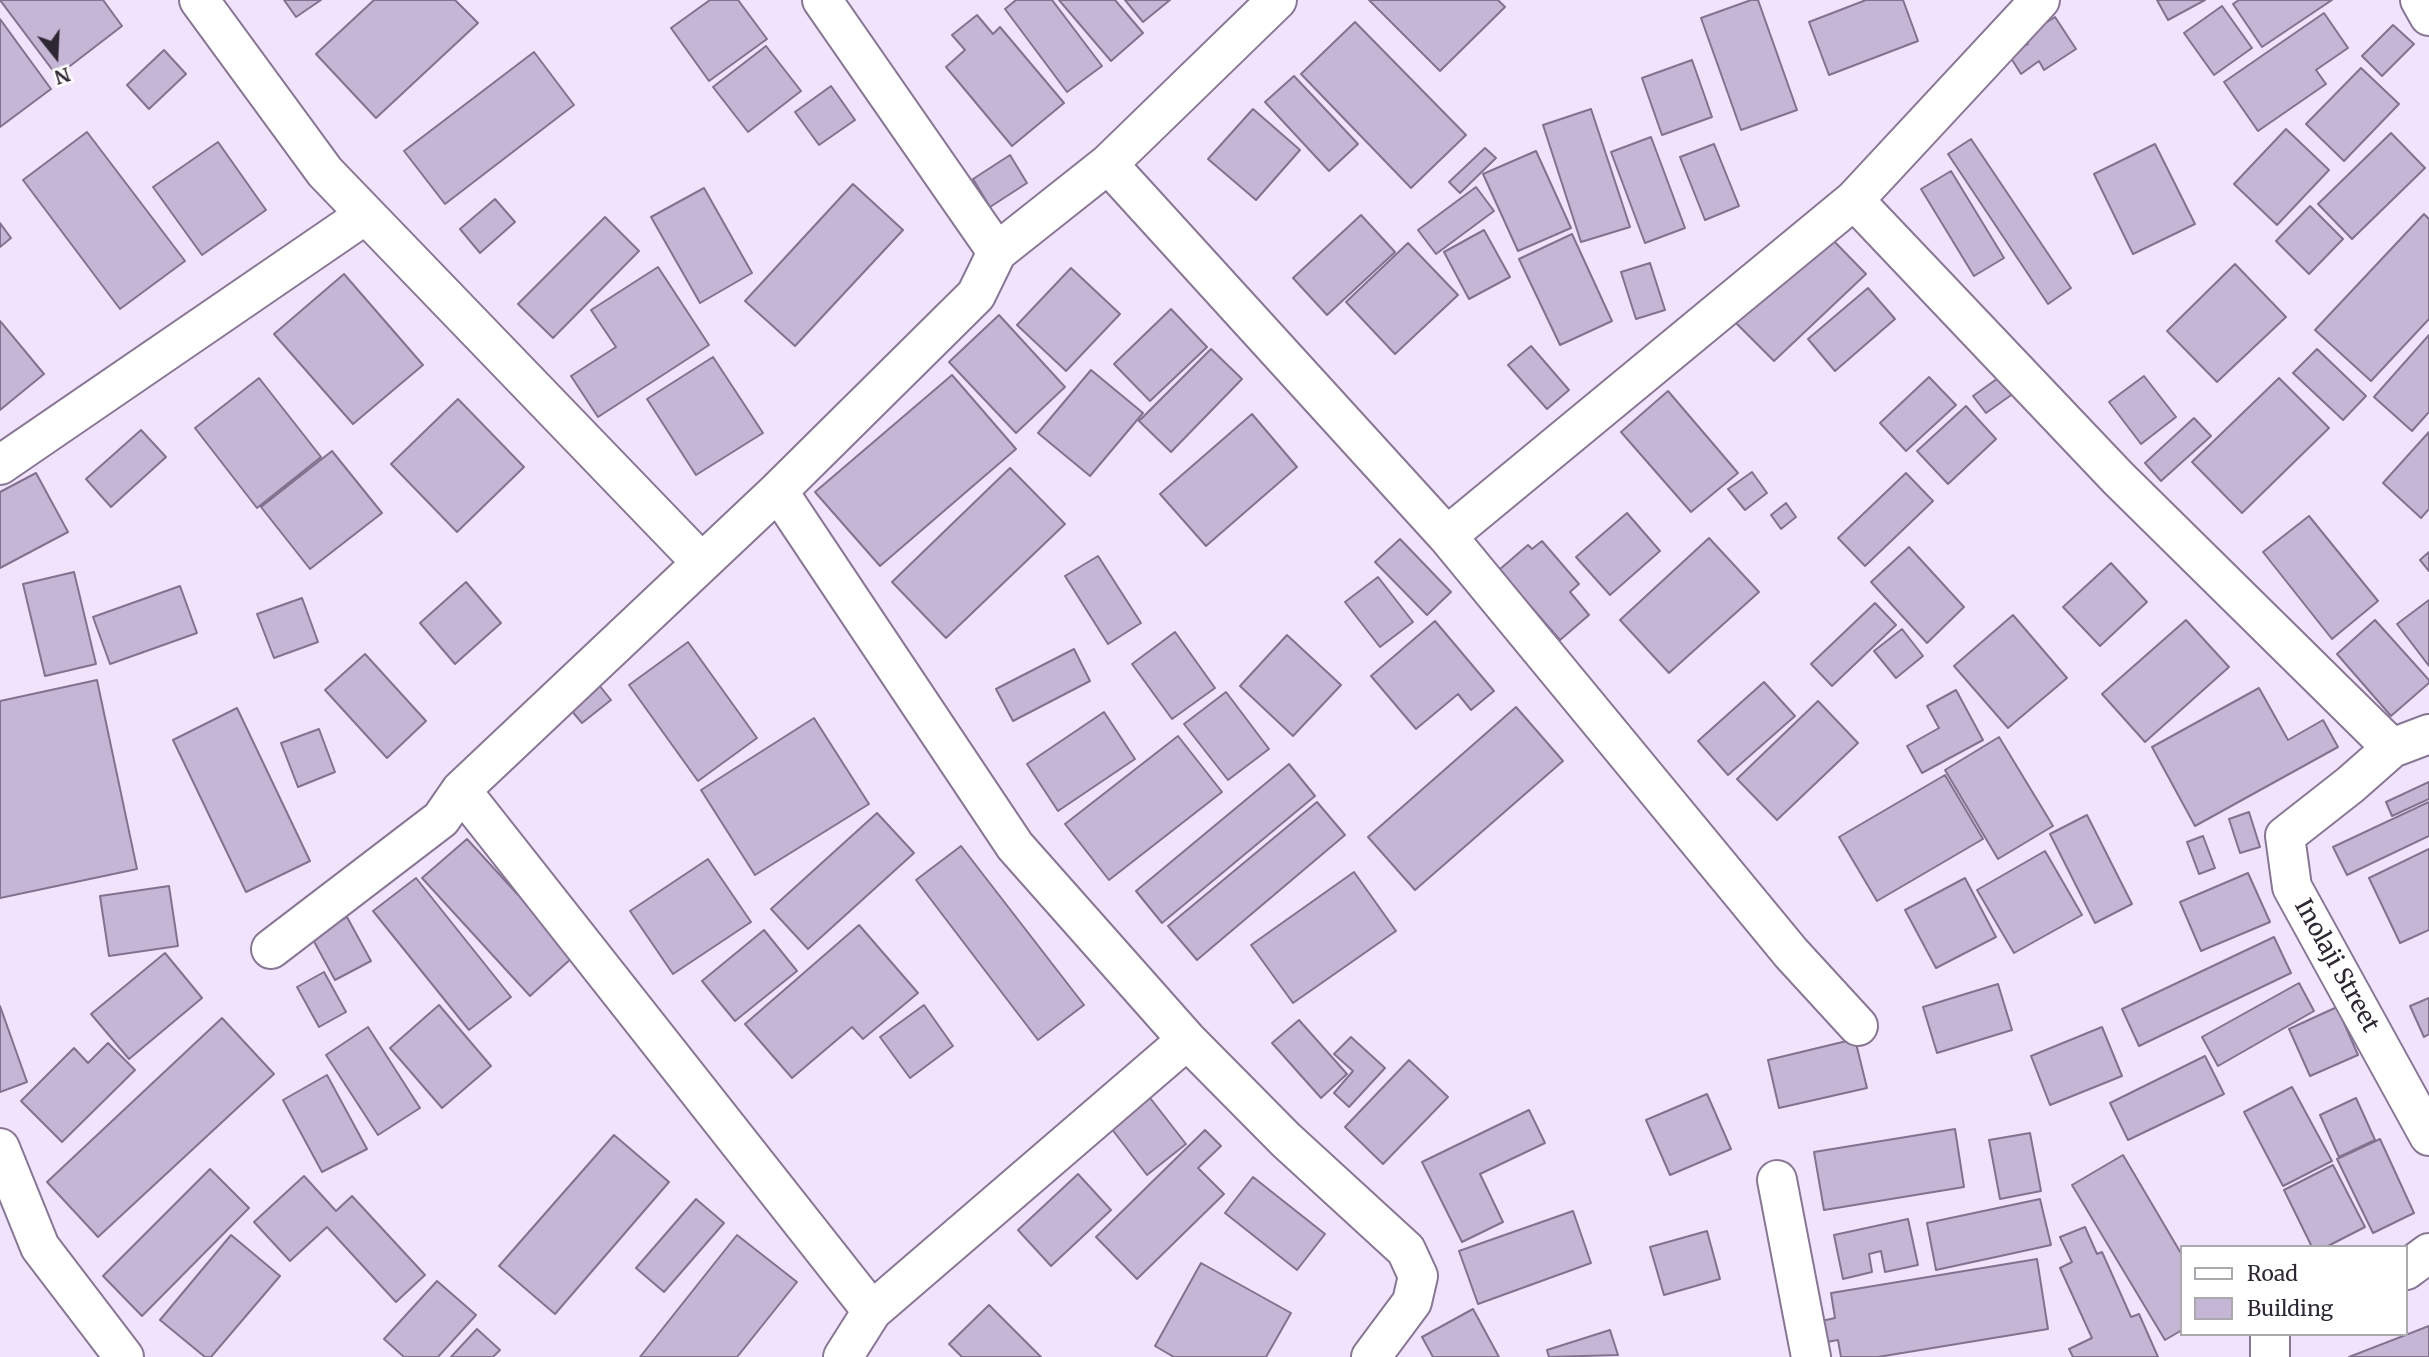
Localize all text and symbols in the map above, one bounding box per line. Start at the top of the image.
north arrow [21,21,91,91]
text: N [52,62,73,90]
street label: Inolaji Street [2288,895,2384,1037]
legend [2180,1245,2408,1336]
text: Road [2247,1260,2298,1287]
text: Building [2247,1295,2333,1322]

